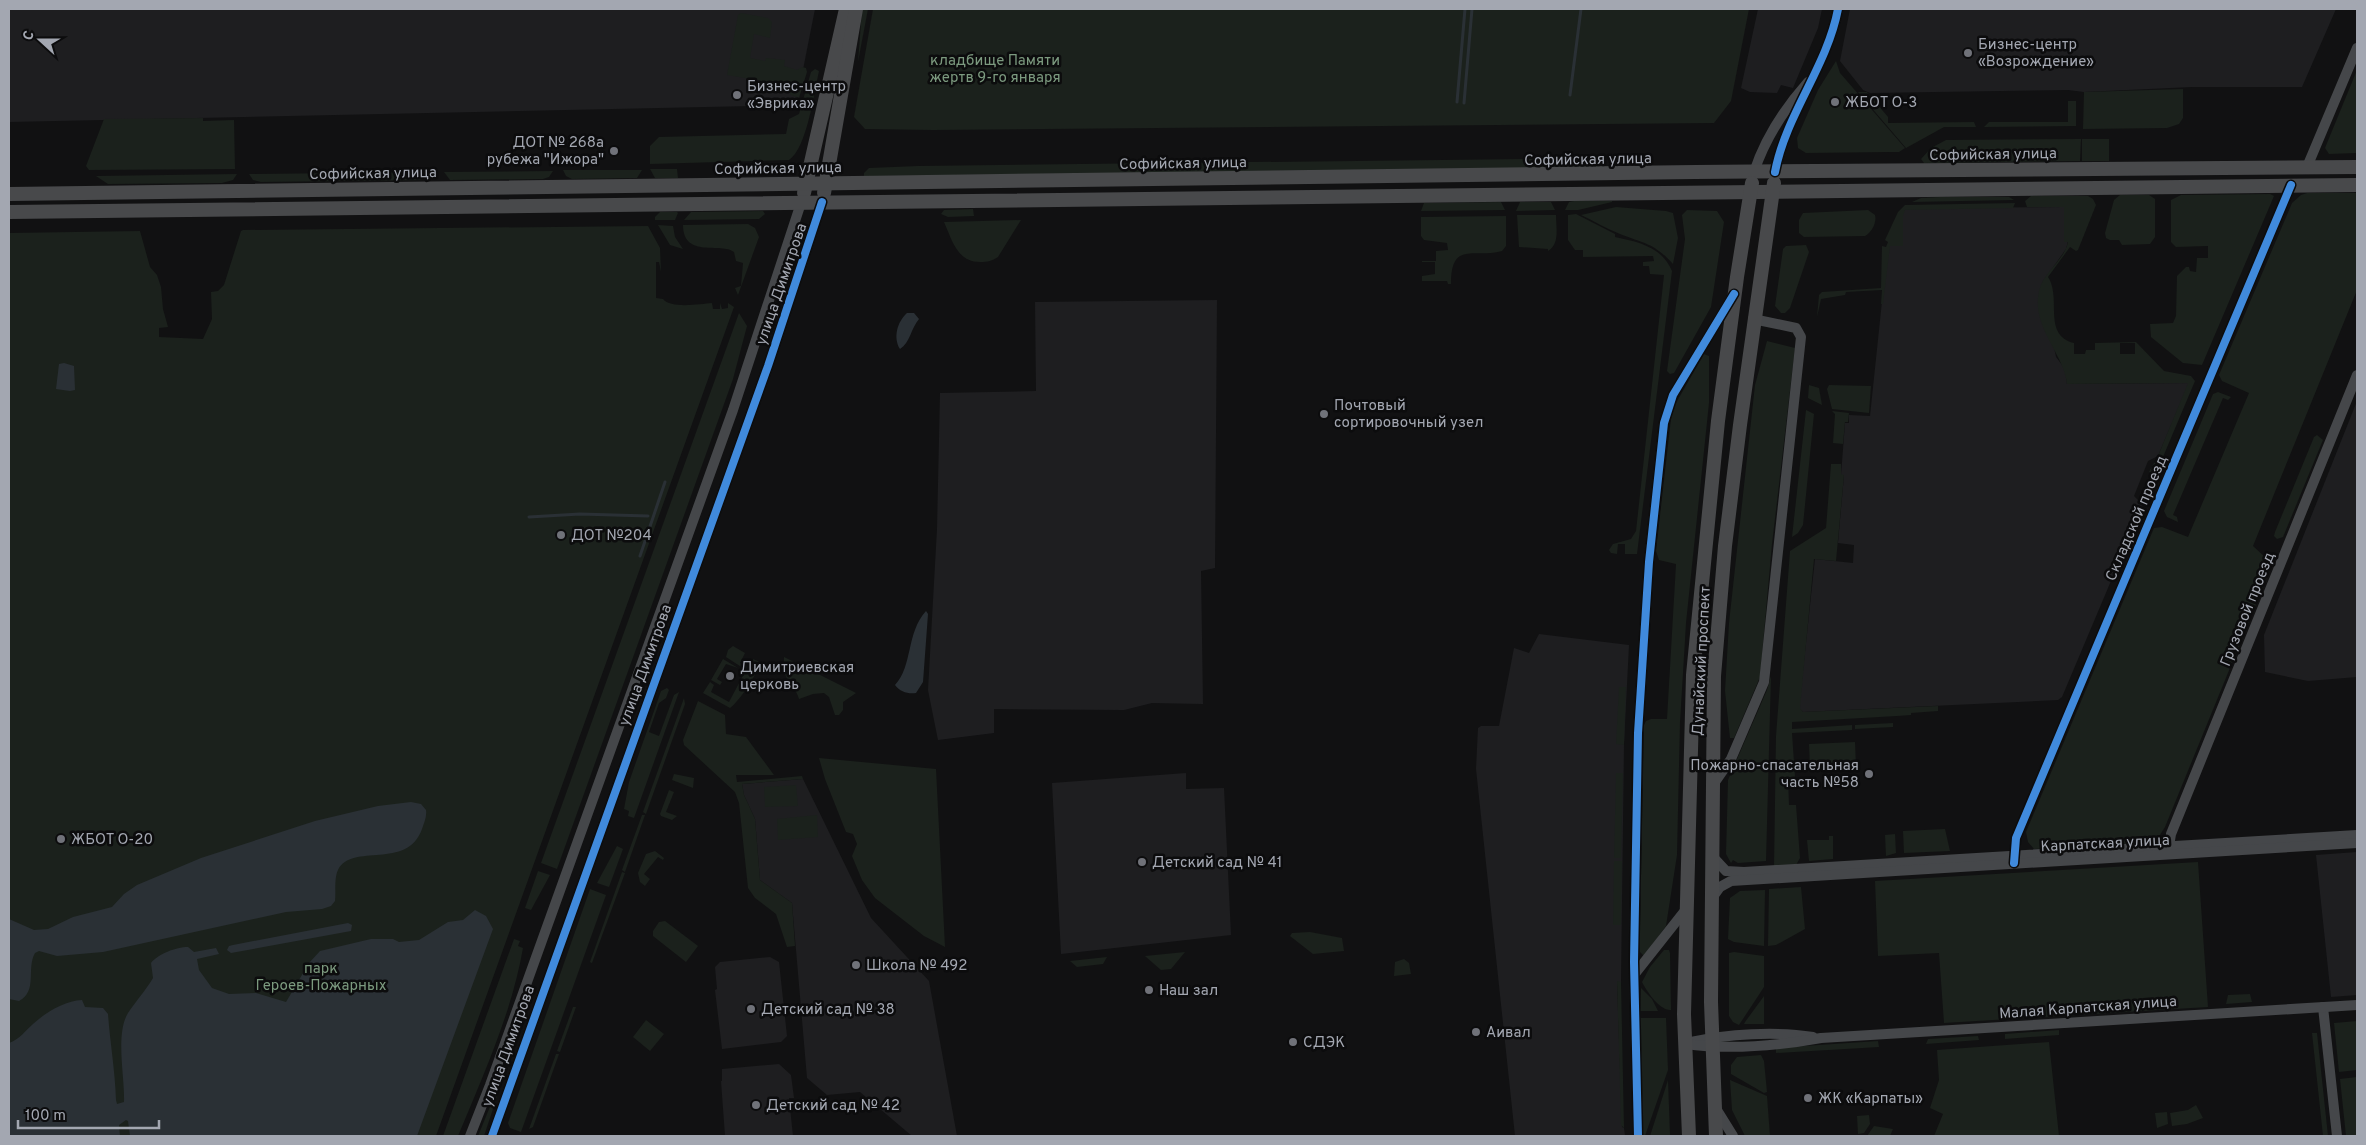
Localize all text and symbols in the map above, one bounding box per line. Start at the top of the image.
north arrow [15,15,65,65]
text: С [20,29,39,43]
place label: Бизнес-центр «Возрождение» [1978,36,2094,72]
marker: Бизнес-центр «Возрождение» [1962,47,1974,59]
park label: кладбище Памяти жертв 9-го января [929,52,1061,88]
place label: Бизнес-центр «Эврика» [747,78,846,114]
marker: Бизнес-центр «Эврика» [731,89,743,101]
place label: ЖБОТ О-3 [1845,94,1917,113]
marker: ЖБОТ О-3 [1829,96,1841,108]
place label: ДОТ № 268а рубежа "Ижора" [487,134,604,170]
marker: ДОТ № 268а рубежа "Ижора" [608,145,620,157]
street label: Софийская улица [1929,145,2057,166]
street label: Софийская улица [1524,150,1652,171]
street label: Софийская улица [1119,154,1247,175]
street label: Софийская улица [714,159,842,180]
street label: Софийская улица [309,164,437,185]
street label: улица Димитрова [753,221,812,348]
place label: Почтовый сортировочный узел [1334,397,1483,433]
marker: Почтовый сортировочный узел [1318,408,1330,420]
street label: Складской проезд [2102,453,2172,584]
place label: ДОТ №204 [571,527,652,546]
marker: ДОТ №204 [555,529,567,541]
street label: Грузовой проезд [2217,550,2280,669]
street label: Дунайский проспект [1689,586,1716,736]
street label: улица Димитрова [616,602,677,729]
place label: Димитриевская церковь [740,659,854,695]
marker: Димитриевская церковь [724,670,736,682]
place label: Пожарно-спасательная часть №58 [1690,757,1859,793]
marker: Пожарно-спасательная часть №58 [1863,768,1875,780]
place label: ЖБОТ О-20 [71,831,153,850]
street label: Карпатская улица [2040,832,2170,857]
marker: ЖБОТ О-20 [55,833,67,845]
place label: Детский сад № 41 [1152,854,1282,873]
marker: Детский сад № 41 [1136,856,1148,868]
place label: Школа № 492 [866,957,967,976]
marker: Школа № 492 [850,959,862,971]
park label: парк Героев-Пожарных [255,960,387,996]
place label: Наш зал [1159,982,1218,1001]
street label: улица Димитрова [479,983,540,1110]
marker: Наш зал [1143,984,1155,996]
street label: Малая Карпатская улица [1999,993,2178,1024]
place label: Детский сад № 38 [761,1001,895,1020]
marker: Детский сад № 38 [745,1003,757,1015]
place label: Аивал [1486,1024,1531,1043]
marker: Аивал [1470,1026,1482,1038]
place label: СДЭК [1303,1034,1345,1053]
marker: СДЭК [1287,1036,1299,1048]
place label: ЖК «Карпаты» [1818,1090,1923,1109]
marker: ЖК «Карпаты» [1802,1092,1814,1104]
place label: Детский сад № 42 [766,1097,900,1116]
scale bar [18,1098,159,1130]
marker: Детский сад № 42 [750,1099,762,1111]
text: 100 m [25,1107,66,1126]

